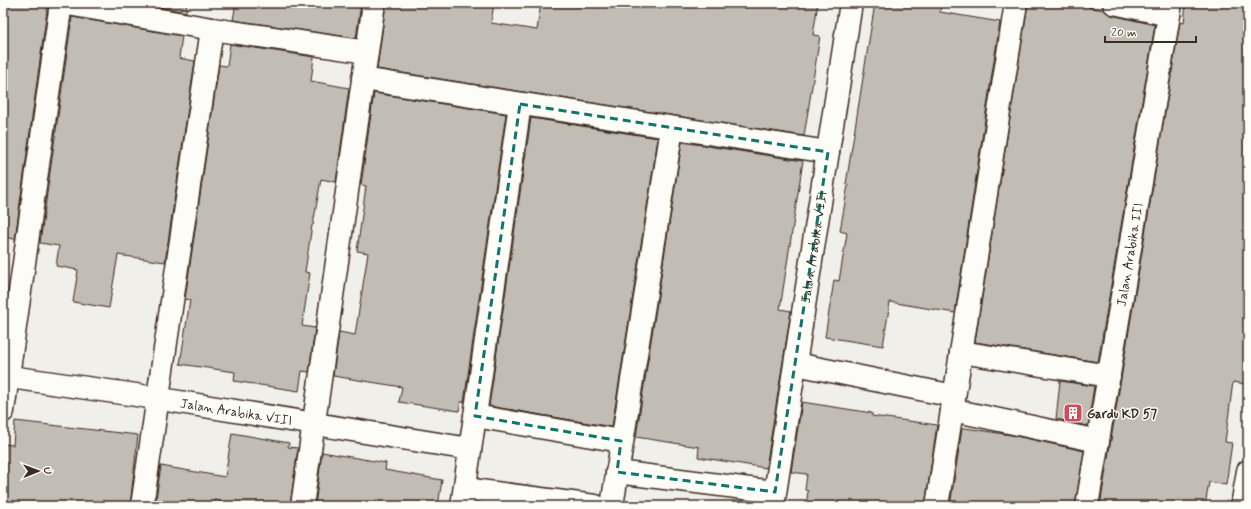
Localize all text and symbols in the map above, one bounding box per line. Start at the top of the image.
scale bar [1105,18,1196,44]
text: 20 m [1111,25,1137,41]
street label: Jalan Arabika VIII [798,190,832,304]
street label: Jalan Arabika III [1113,202,1148,308]
street label: Jalan Arabika VIII [179,395,293,430]
building icon: Gardu KD 57 [1062,402,1084,424]
place label: Gardu KD 57 [1087,406,1158,423]
north arrow [18,451,58,491]
text: U [40,467,54,475]

